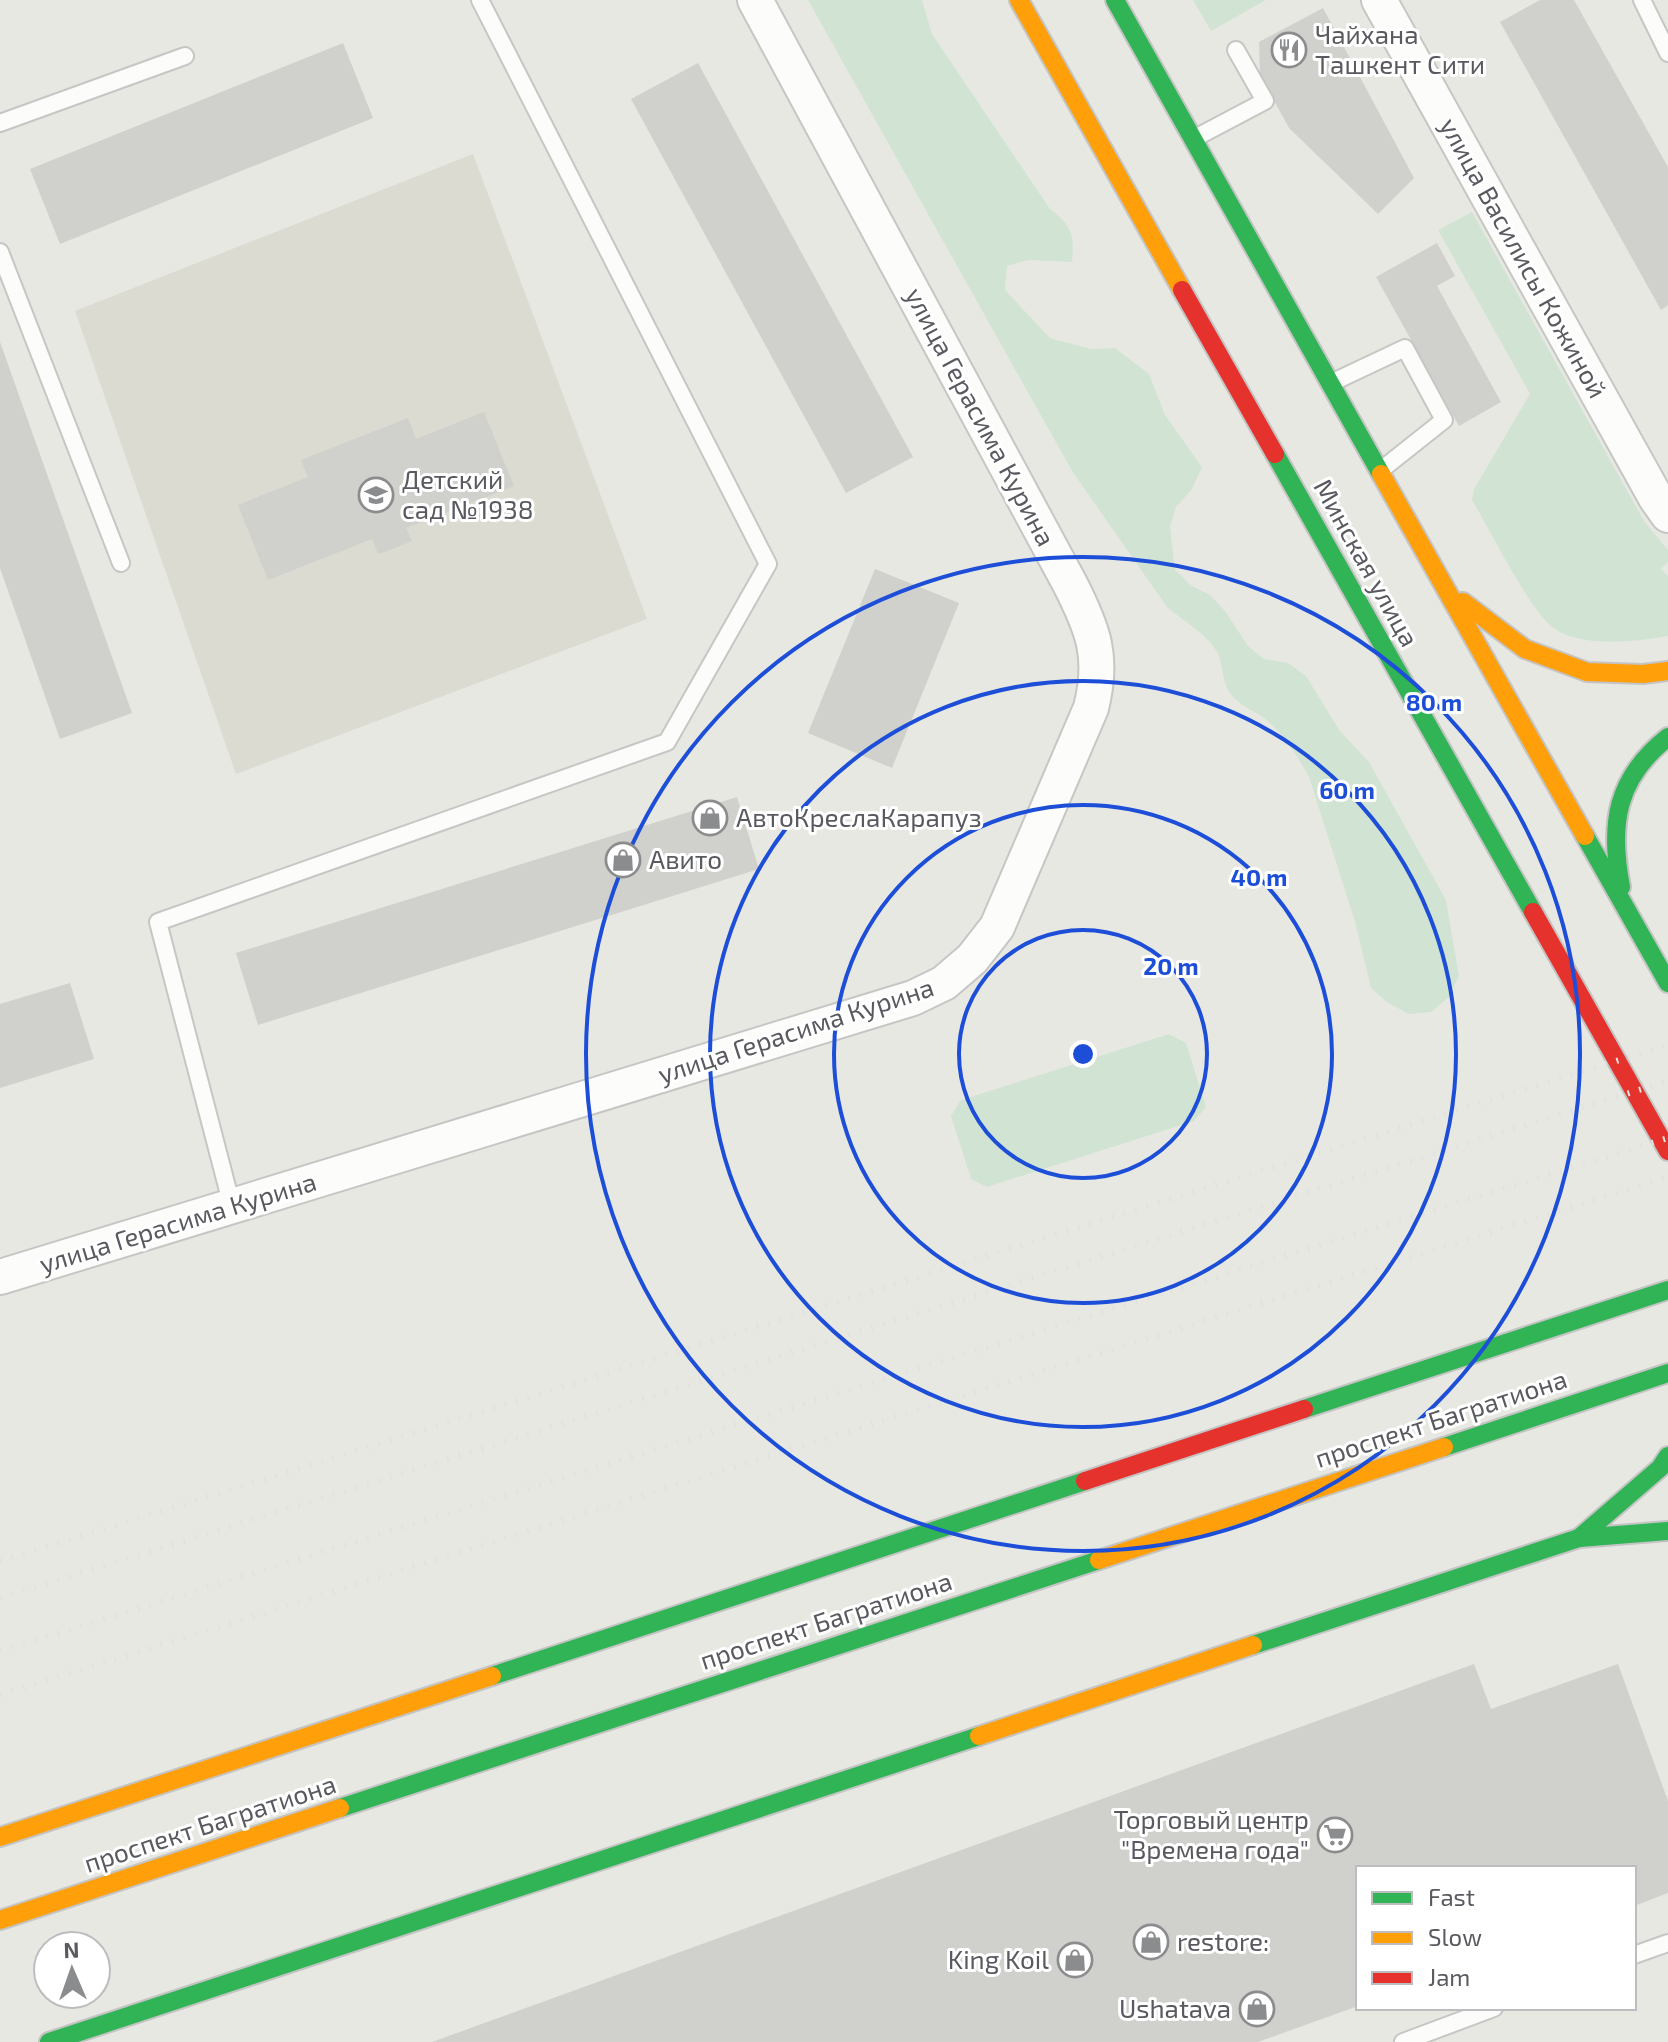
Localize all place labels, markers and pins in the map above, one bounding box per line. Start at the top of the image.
place label: Чайхана Ташкент Сити [1315,18,1485,79]
restaurant icon: Чайхана Ташкент Сити [1270,31,1308,69]
place label: Детский сад №1938 [402,463,533,524]
school or university icon: Детский сад №1938 [357,476,395,514]
shop icon: АвтоКреслаКарапуз [691,799,729,837]
place label: АвтоКреслаКарапуз [736,801,982,833]
shop icon: Авито [604,841,642,879]
place label: Авито [649,843,722,874]
centre of rings [1069,1040,1097,1068]
place label: Торговый центр "Времена года" [1114,1803,1309,1864]
supermarket icon: Торговый центр "Времена года" [1316,1816,1354,1854]
shop icon: restore: [1132,1923,1170,1961]
place label: restore: [1177,1925,1269,1956]
shop icon: King Koil [1056,1941,1094,1979]
place label: King Koil [948,1943,1049,1974]
shop icon: Ushatava [1238,1990,1276,2028]
place label: Ushatava [1119,1992,1231,2023]

